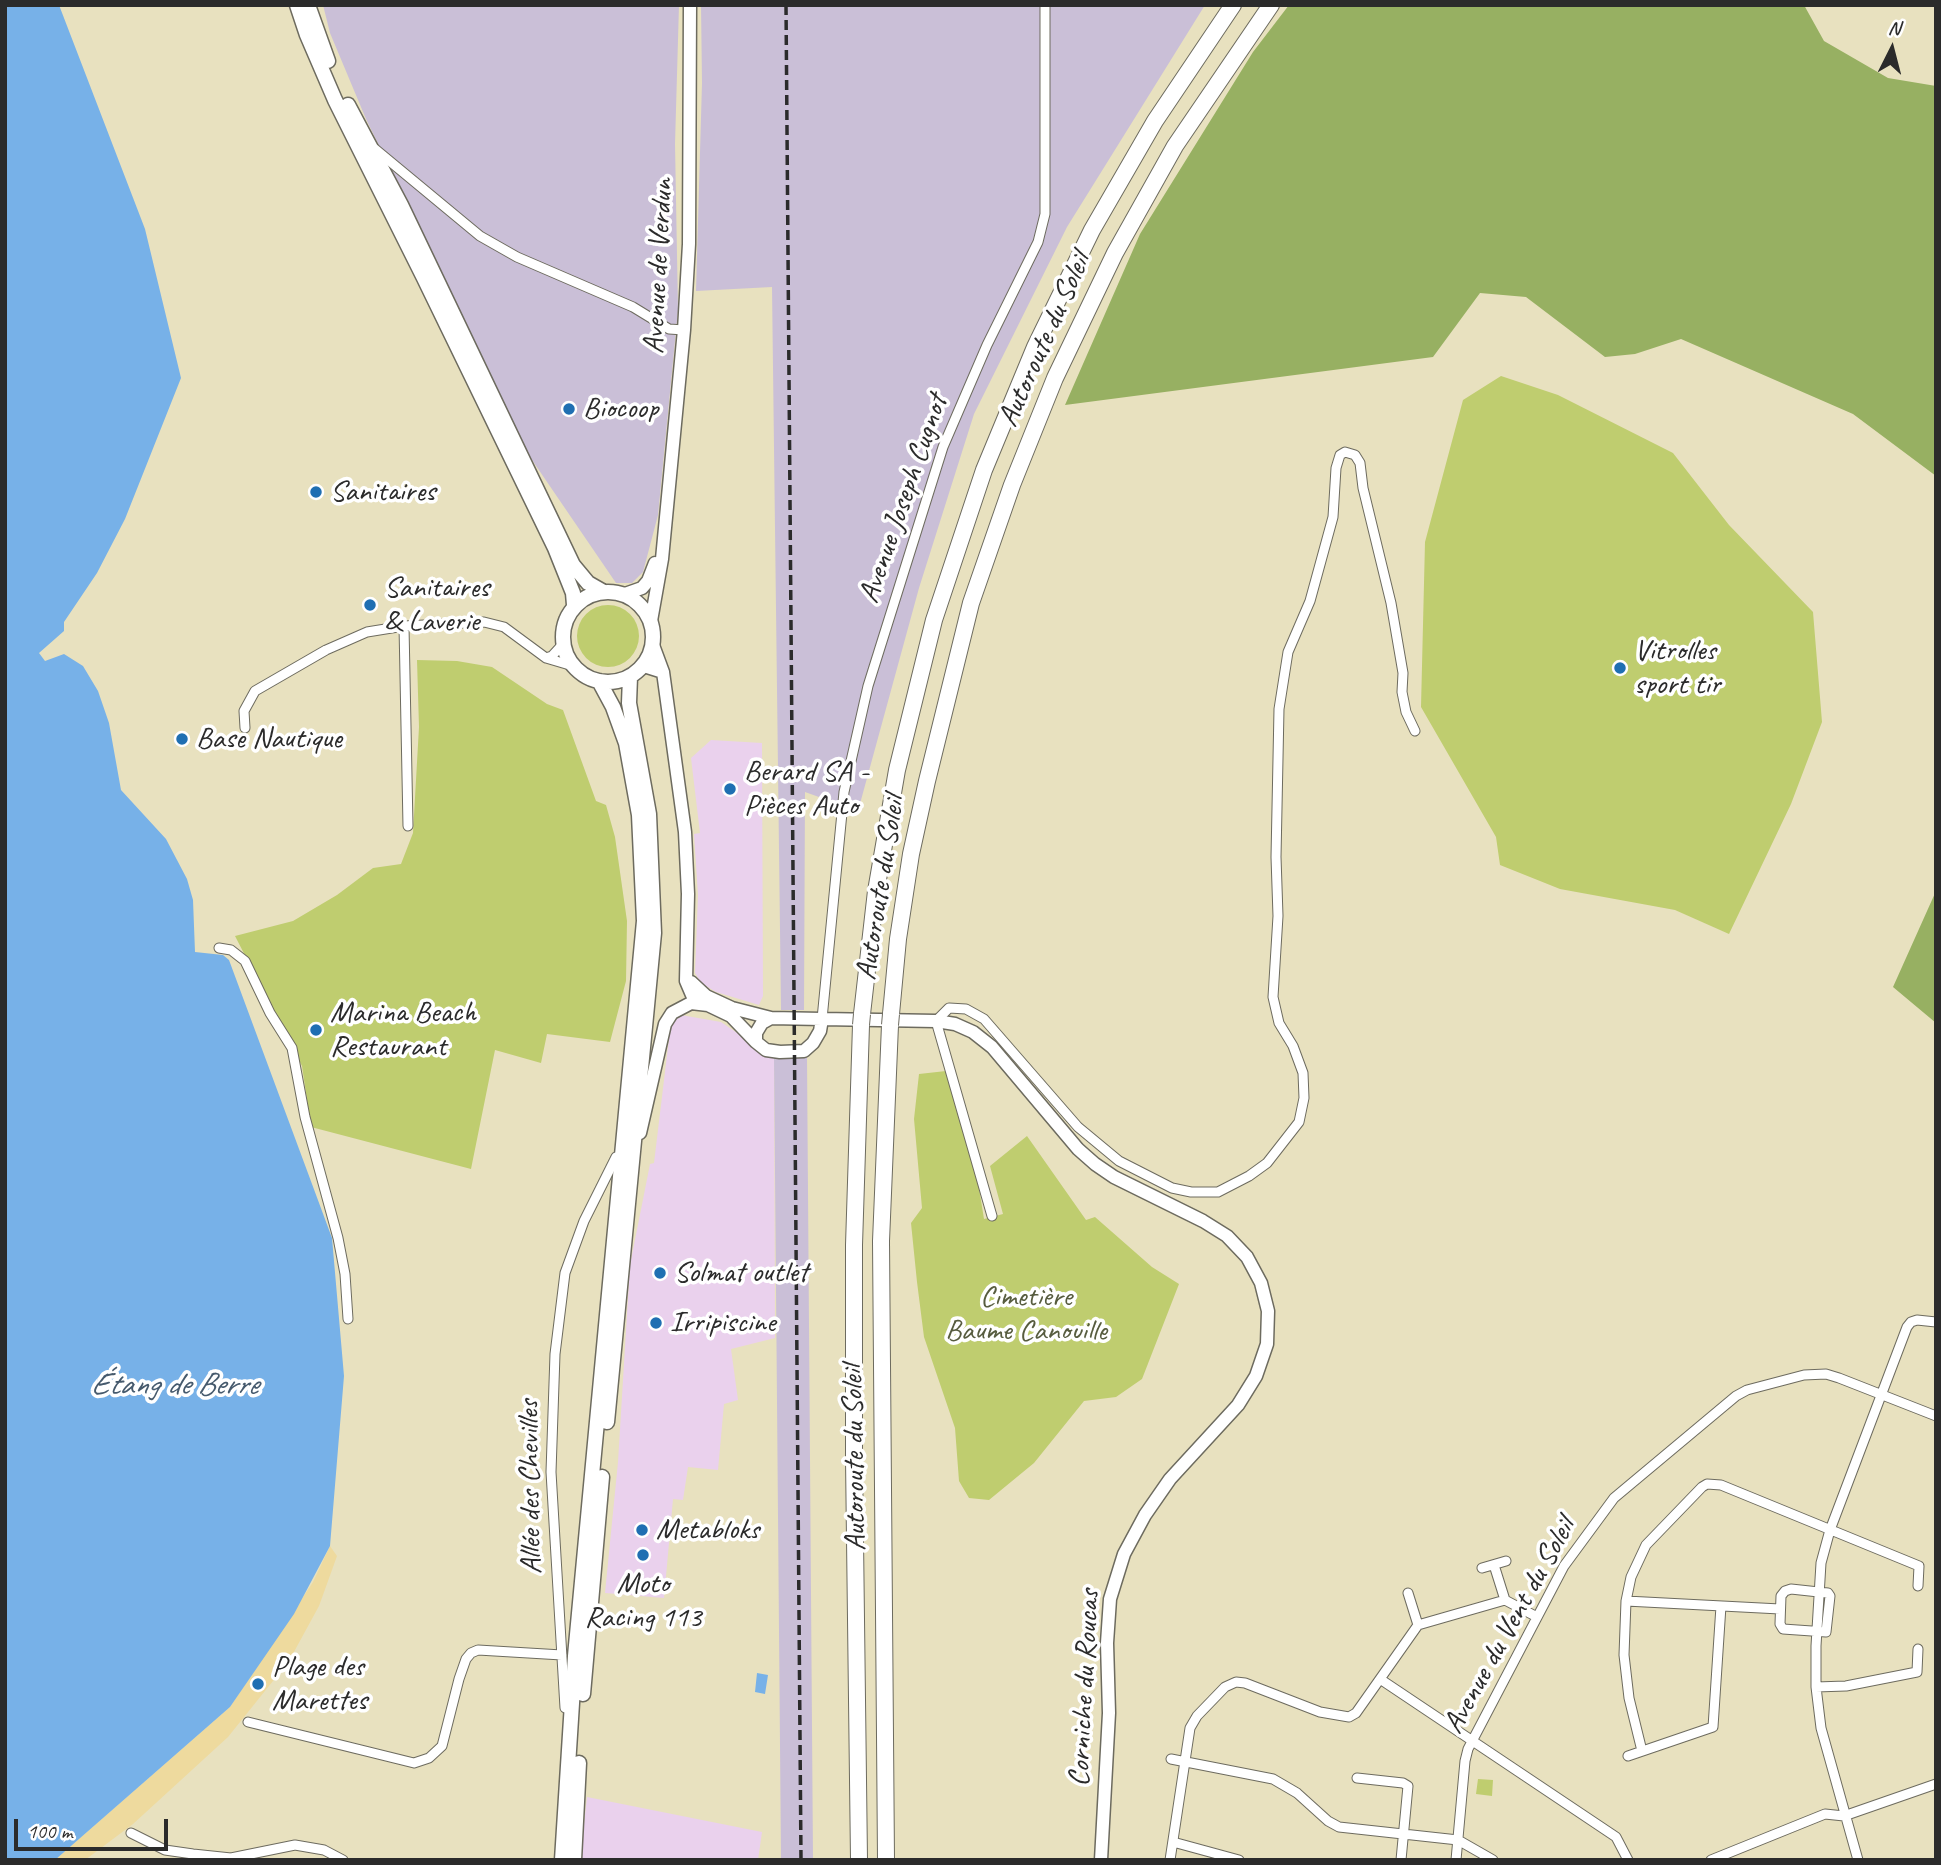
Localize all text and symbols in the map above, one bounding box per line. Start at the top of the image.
north arrow [1857,14,1927,84]
text: N [1887,16,1901,41]
street label: Avenue de Verdun [636,177,682,355]
street label: Autoroute du Soleil [991,248,1099,432]
street label: Avenue Joseph Cugnot [852,390,956,608]
place label: Biocoop [583,391,658,427]
marker: Biocoop [561,401,577,417]
place label: Sanitaires [330,474,435,510]
marker: Sanitaires [308,484,324,500]
place label: Sanitaires & Laverie [384,570,489,640]
marker: Sanitaires & Laverie [362,597,378,613]
place label: Vitrolles sport tir [1634,633,1721,704]
marker: Vitrolles sport tir [1612,660,1628,676]
place label: Base Nautique [196,721,342,757]
marker: Base Nautique [174,731,190,747]
place label: Berard SA - Pièces Auto [744,754,869,824]
marker: Berard SA - Pièces Auto [722,781,738,797]
street label: Autoroute du Soleil [849,793,913,983]
place label: Marina Beach Restaurant [330,995,476,1066]
marker: Marina Beach Restaurant [308,1022,324,1038]
place label: Solmat outlet [674,1255,808,1291]
marker: Solmat outlet [652,1265,668,1281]
park label: Cimetière Baume Canouille [945,1279,1107,1350]
place label: Irripiscine [670,1305,775,1341]
marker: Irripiscine [648,1315,664,1331]
street label: Autoroute du Soleil [835,1365,875,1551]
water label: Étang de Berre [91,1367,257,1405]
street label: Allée des Chevilles [511,1399,551,1575]
place label: Metabloks [656,1512,759,1548]
street label: Avenue du Vent du Soleil [1436,1512,1584,1740]
marker: Metabloks [634,1522,650,1538]
marker: Moto Racing 113 [635,1547,651,1563]
place label: Moto Racing 113 [584,1566,702,1636]
street label: Corniche du Roucas [1062,1589,1108,1787]
place label: Plage des Marettes [272,1649,367,1720]
marker: Plage des Marettes [250,1676,266,1692]
scale bar [18,1806,172,1850]
text: 100 m [27,1818,72,1844]

